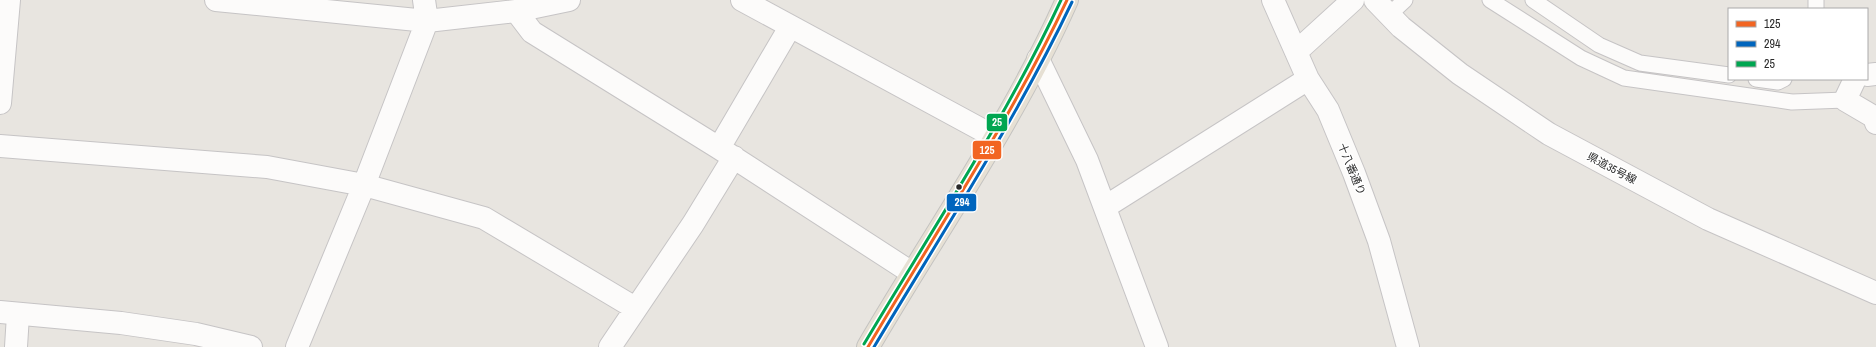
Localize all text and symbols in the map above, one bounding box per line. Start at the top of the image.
legend [1728,8,1868,80]
text: 125 [1764,16,1781,32]
text: 294 [1764,36,1781,52]
text: 25 [1764,56,1775,72]
line badge: 25 [986,113,1008,132]
text: 25 [992,115,1002,129]
line badge: 125 [972,140,1002,160]
street label: 十八番通り [1335,141,1369,197]
text: 125 [979,143,995,157]
street label: 県道35号線 [1585,149,1639,187]
unlabelled marker [954,182,964,192]
line badge: 294 [946,193,977,212]
text: 294 [954,195,970,209]

